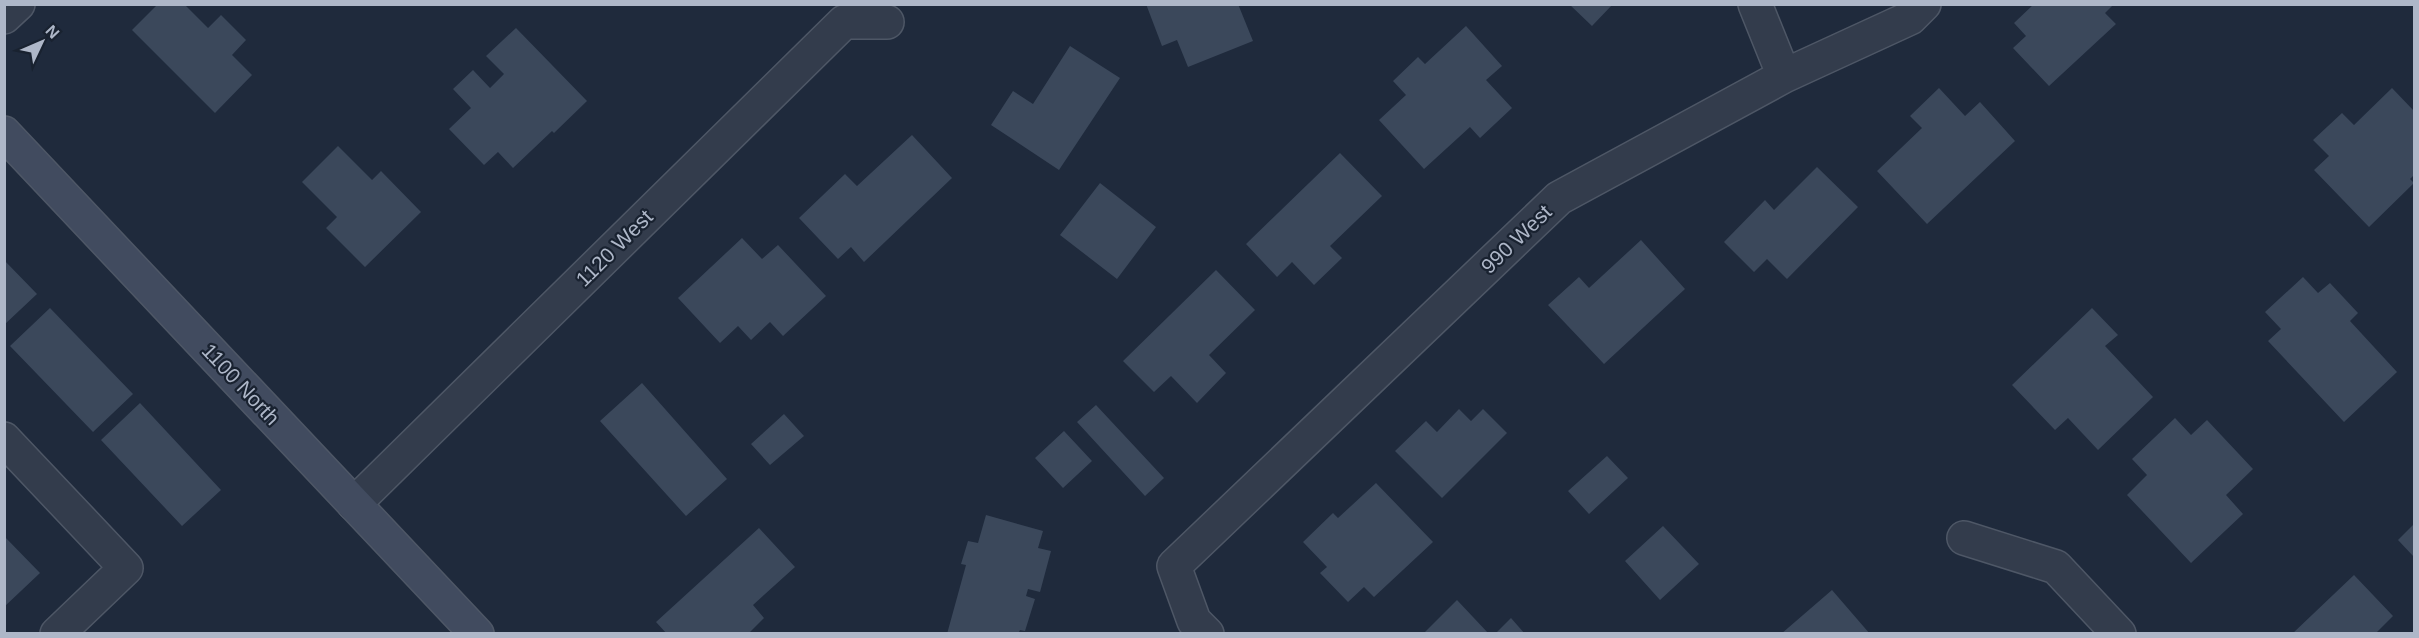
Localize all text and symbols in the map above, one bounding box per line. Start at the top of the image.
north arrow [12,12,72,72]
text: N [42,22,63,42]
street label: 990 West [1476,200,1556,278]
street label: 1120 West [571,205,657,291]
street label: 1100 North [198,339,284,429]

